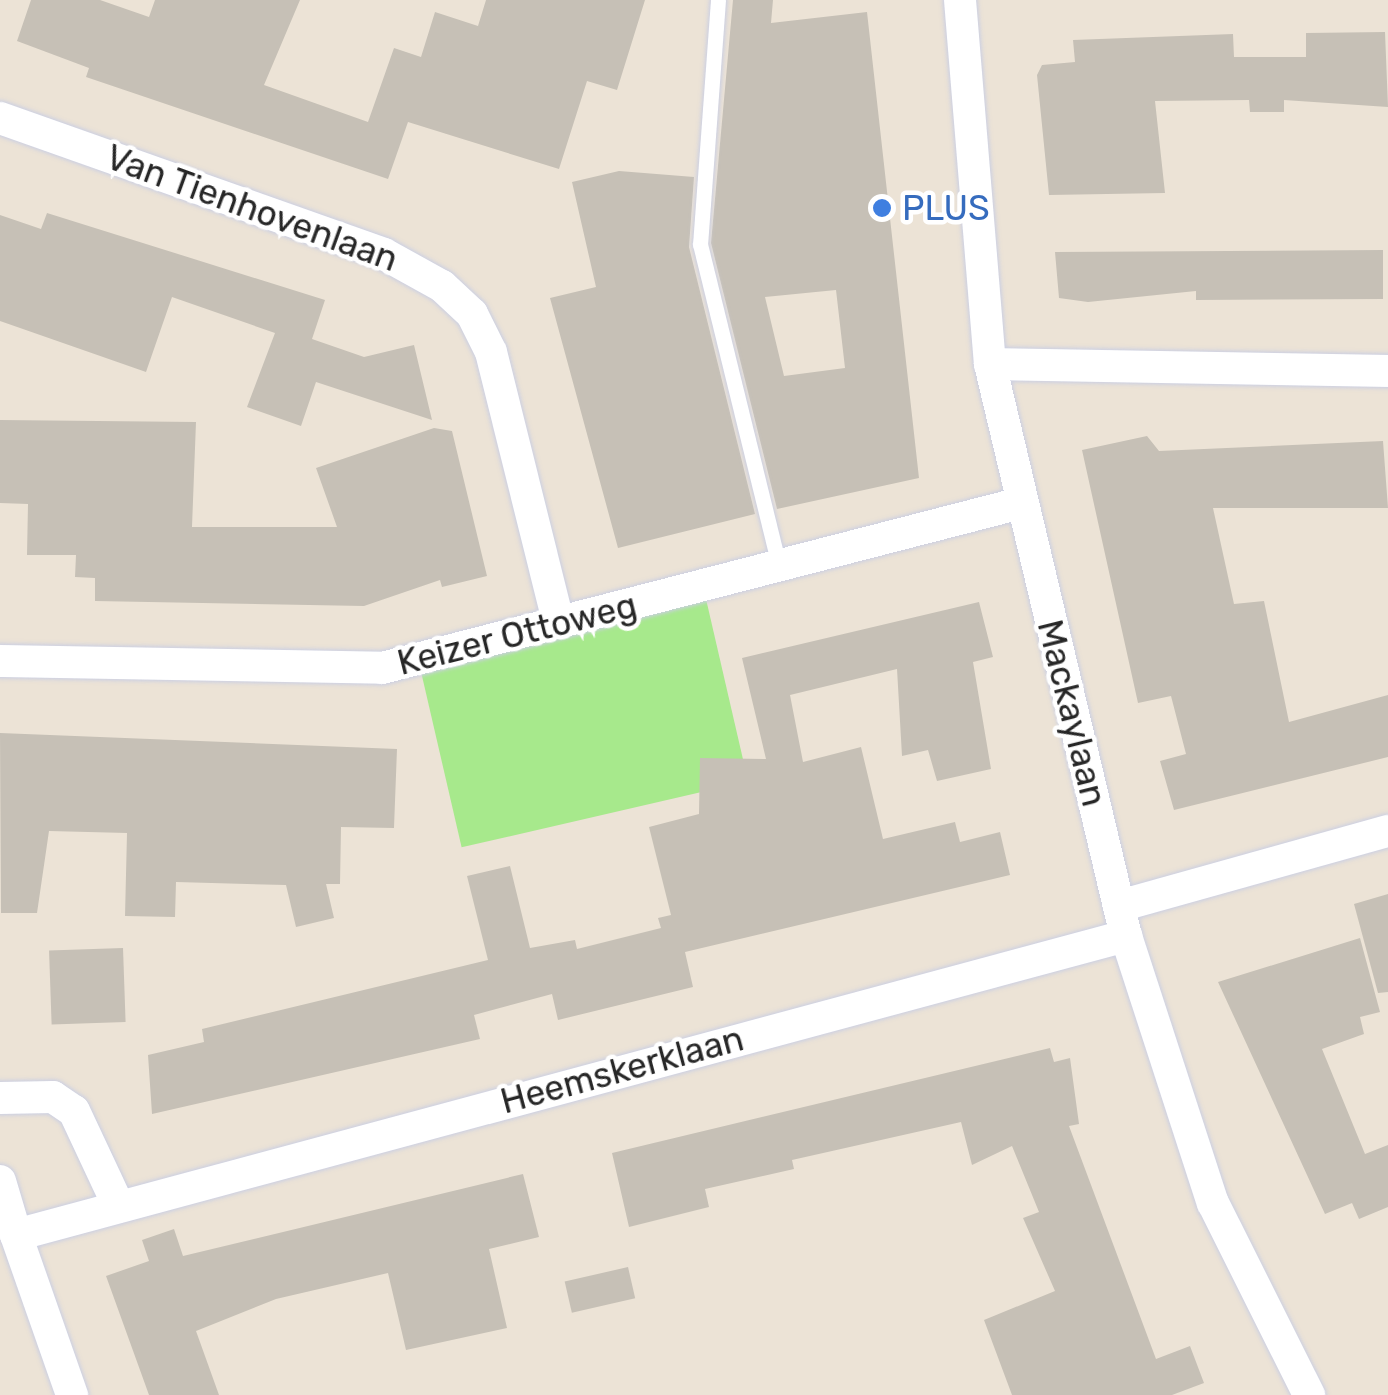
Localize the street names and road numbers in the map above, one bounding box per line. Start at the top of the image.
street label: Van Tienhovenlaan [100,136,404,280]
street label: Keizer Ottoweg [393,584,641,684]
street label: Mackaylaan [1029,615,1115,811]
street label: Heemskerklaan [496,1017,748,1123]

